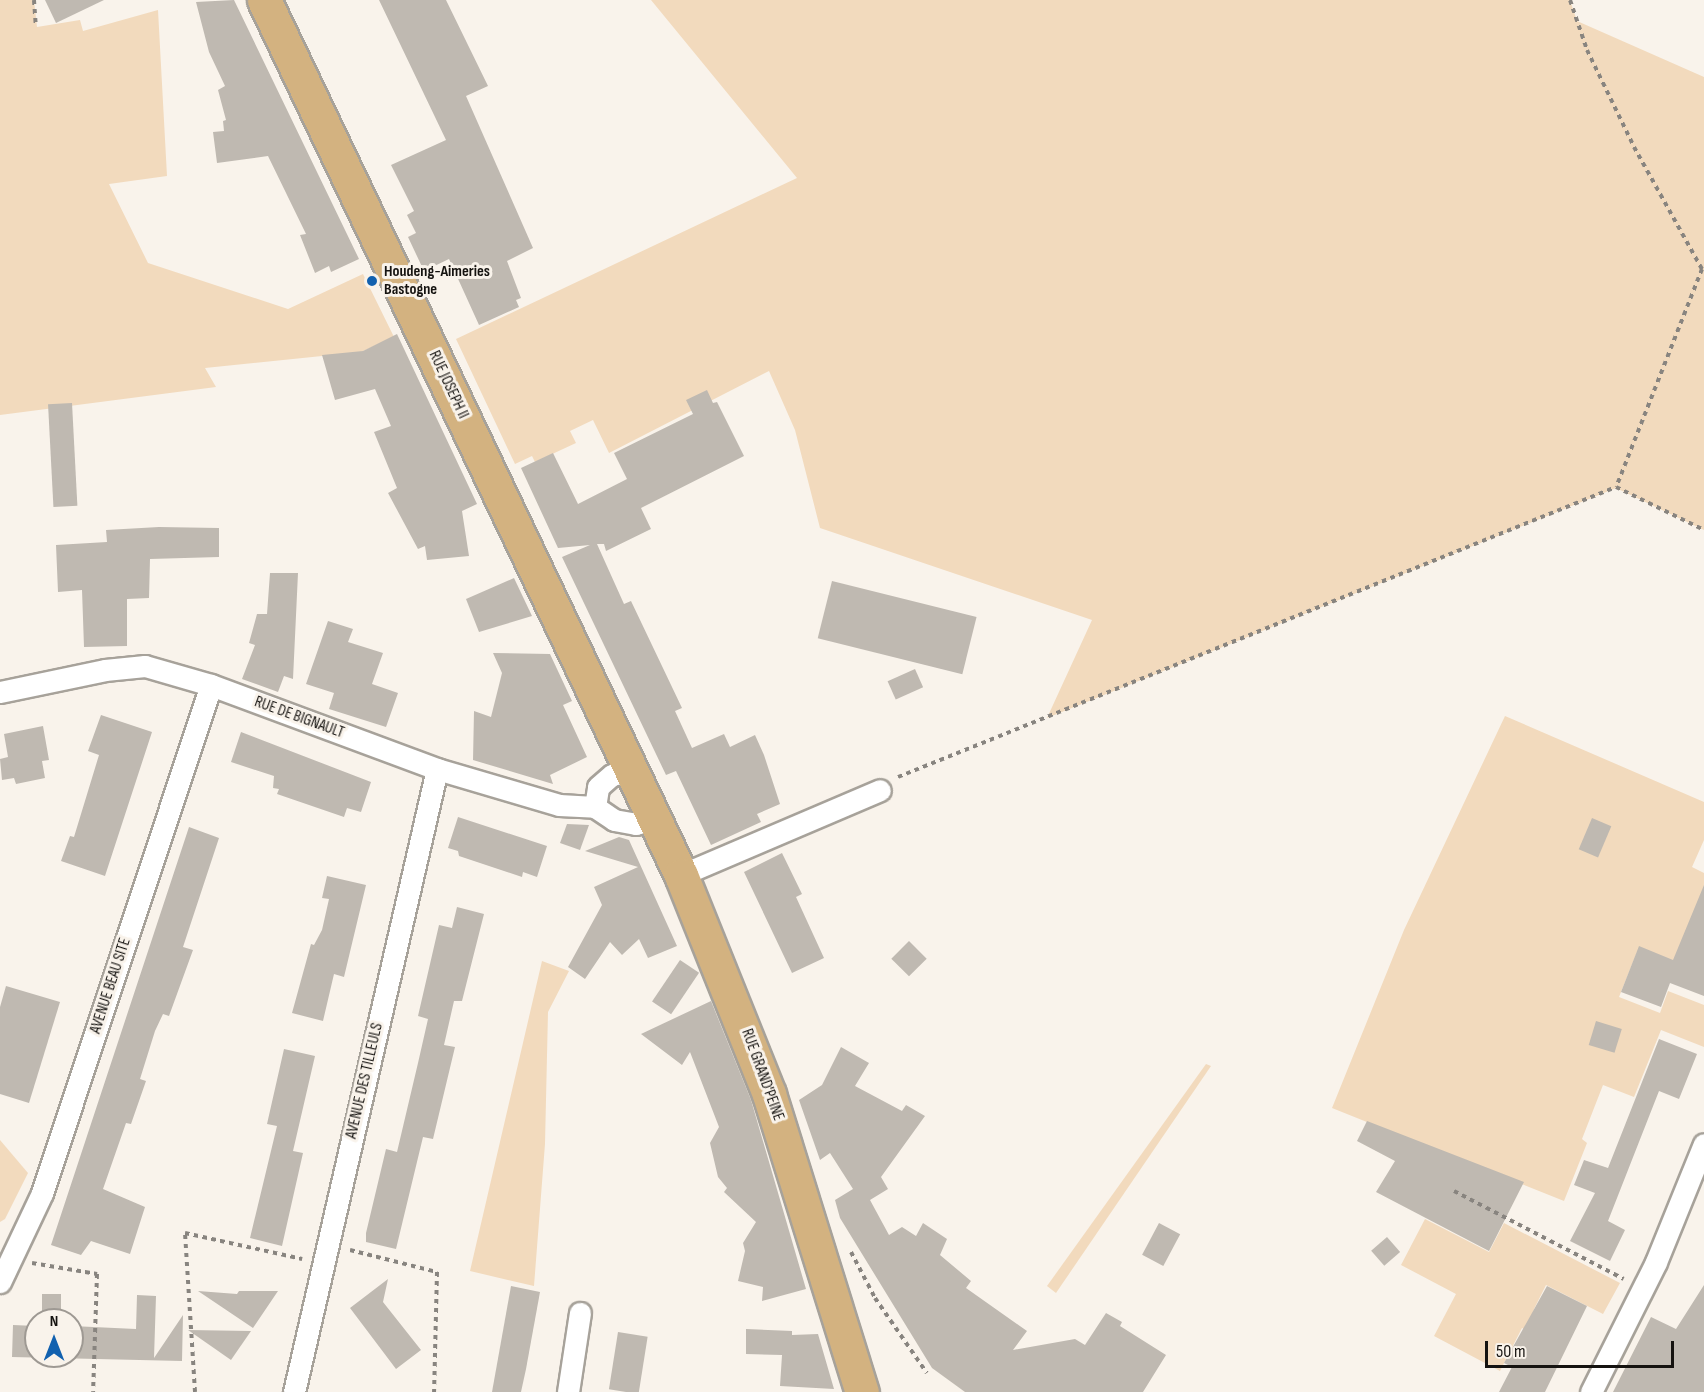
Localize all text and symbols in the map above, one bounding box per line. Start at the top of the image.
place label: Houdeng-Aimeries Bastogne [384,262,490,300]
marker: Houdeng-Aimeries Bastogne [365,274,379,288]
street label: RUE JOSEPH II [424,348,472,422]
street label: RUE DE BIGNAULT [252,693,346,743]
street label: AVENUE BEAU SITE [87,936,135,1036]
street label: AVENUE DES TILLEULS [342,1021,388,1141]
street label: RUE GRAND'PEINE [737,1026,787,1124]
north arrow [24,1308,84,1368]
text: N [50,1312,58,1331]
scale bar [1488,1329,1677,1367]
text: 50 m [1496,1341,1526,1362]

